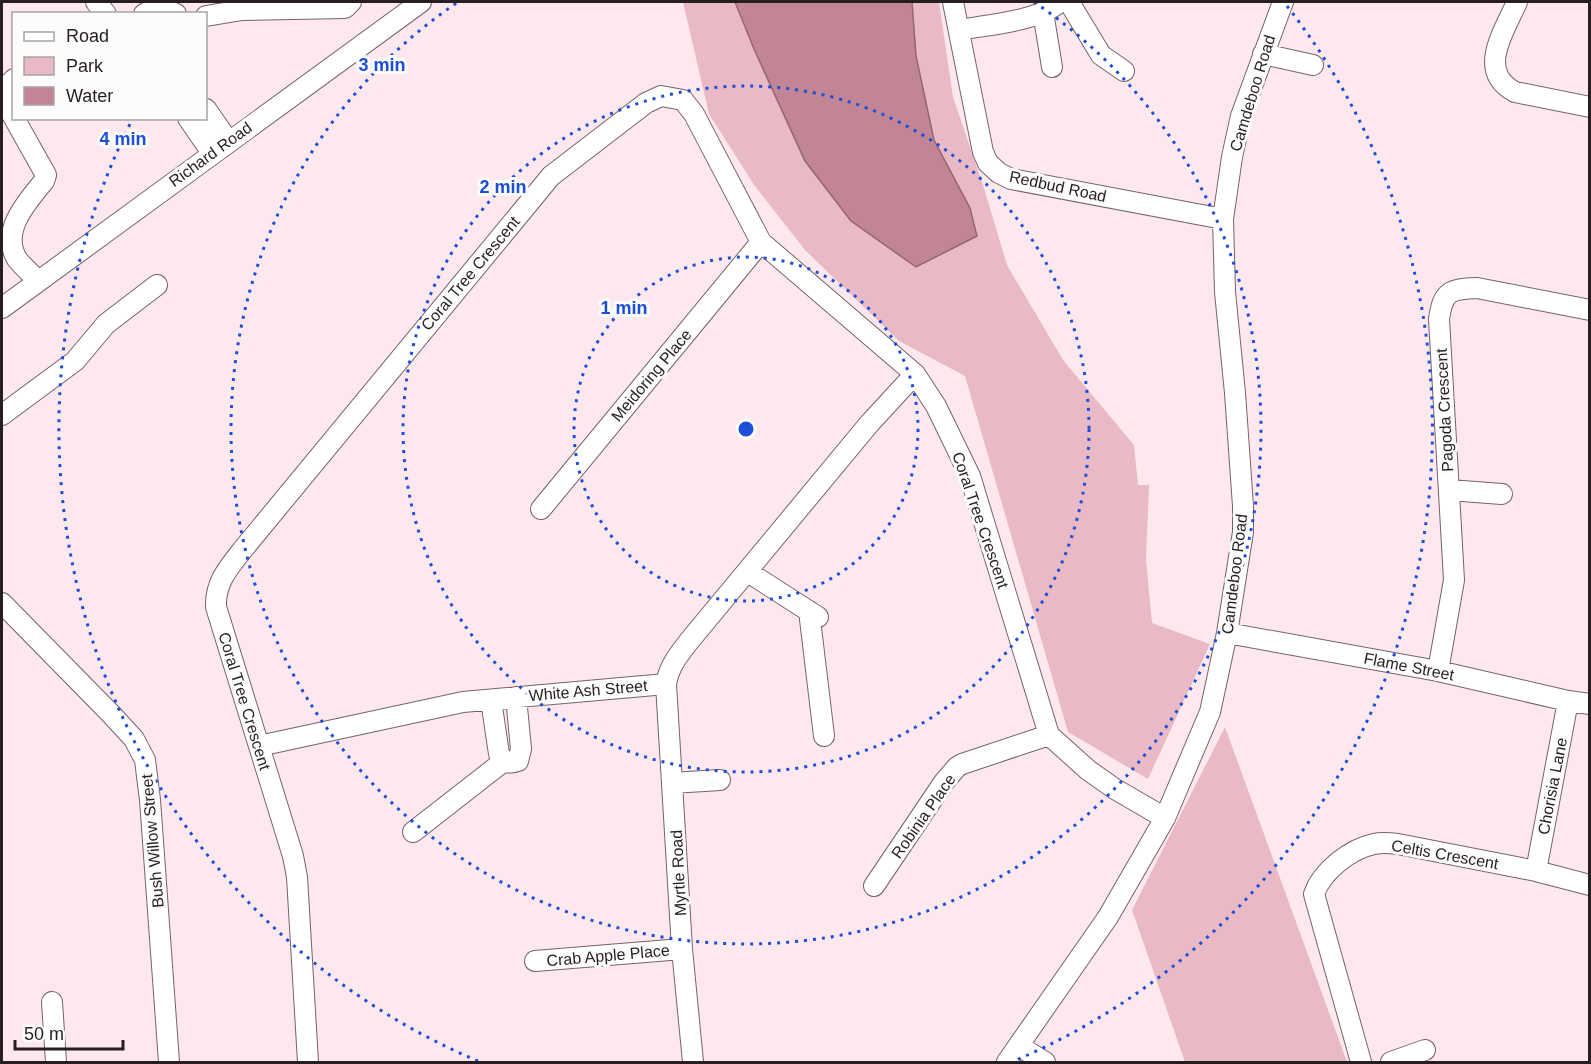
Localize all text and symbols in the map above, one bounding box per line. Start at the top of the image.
legend [12,12,207,120]
text: Road [66,26,109,46]
street label: Camdeboo Road [1227,33,1278,153]
text: 3 min [358,55,406,75]
text: Park [66,56,104,76]
text: Water [66,86,113,106]
street label: Richard Road [166,119,255,190]
text: 4 min [99,129,147,149]
street label: Redbud Road [1008,168,1108,205]
text: 2 min [479,177,527,197]
street label: Coral Tree Crescent [418,213,523,334]
text: 1 min [600,298,648,318]
street label: Meidoring Place [608,326,695,425]
street label: Pagoda Crescent [1433,347,1456,472]
centre of rings [736,419,756,439]
street label: Coral Tree Crescent [949,450,1012,591]
street label: Camdeboo Road [1219,513,1250,635]
street label: Coral Tree Crescent [215,630,274,773]
street label: Flame Street [1362,649,1456,684]
street label: White Ash Street [528,677,649,704]
street label: Chorisia Lane [1535,736,1570,836]
street label: Robinia Place [888,771,959,862]
street label: Bush Willow Street [138,773,167,909]
street label: Myrtle Road [668,829,689,916]
street label: Celtis Crescent [1390,837,1500,872]
street label: Crab Apple Place [546,942,670,969]
scale bar [15,1013,123,1051]
text: 50 m [24,1024,64,1044]

